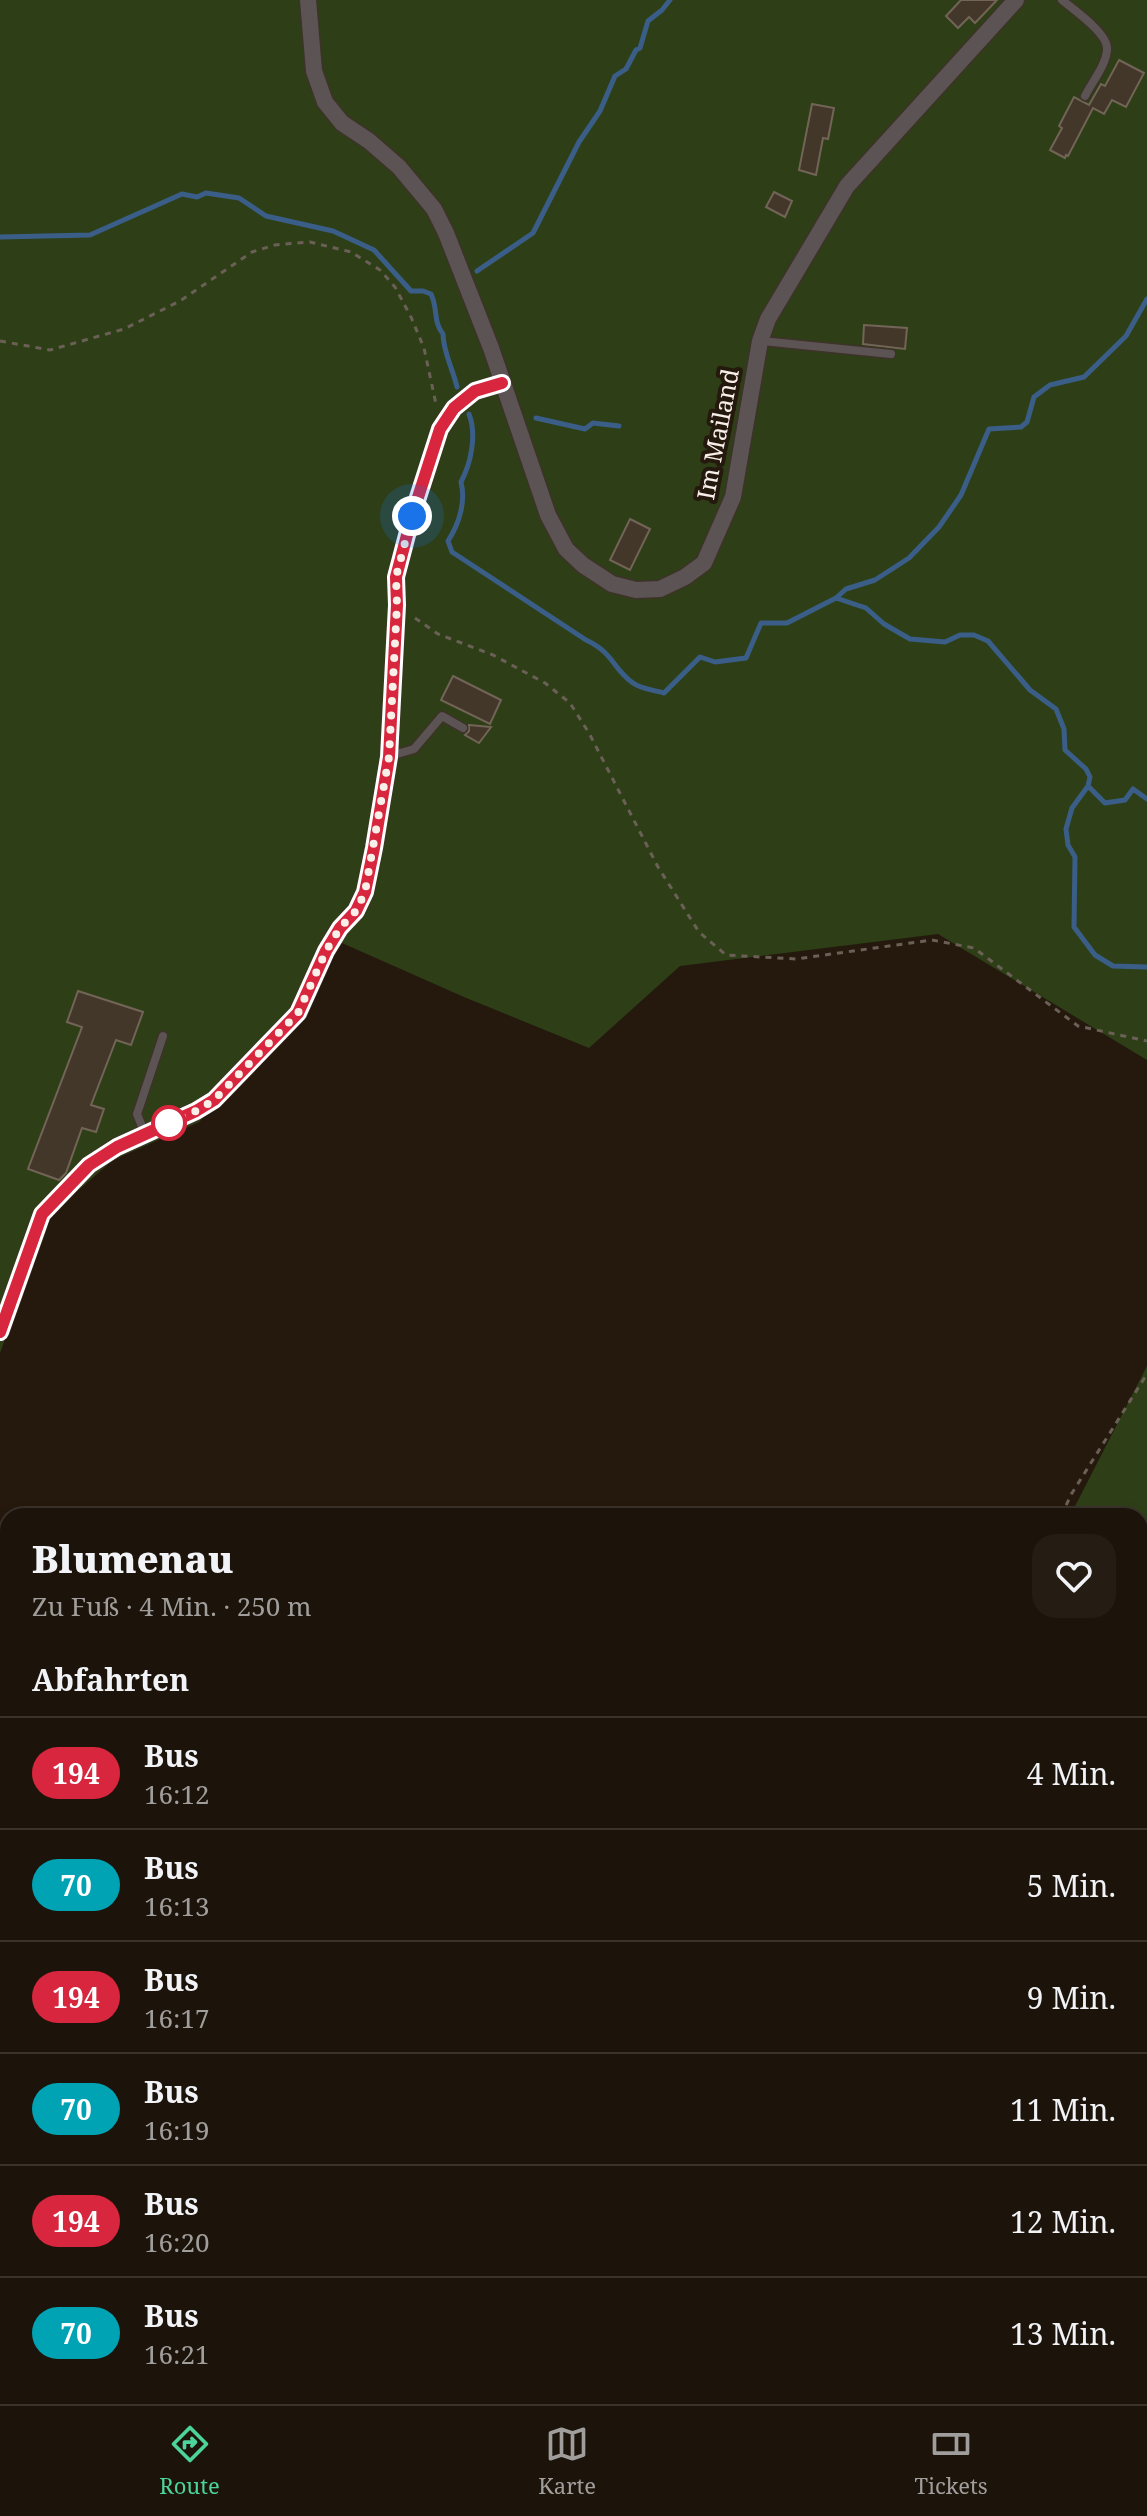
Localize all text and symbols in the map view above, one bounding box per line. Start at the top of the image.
street label: Im Mailand [688,366,746,502]
your location [392,496,432,536]
unlabelled marker [152,1106,186,1140]
text: Blumenau [32,1532,234,1584]
button: heart [1032,1534,1116,1618]
text: Zu Fuß · 4 Min. · 250 m [32,1588,312,1624]
text: Abfahrten [32,1659,189,1700]
text: Bus [144,1735,199,1776]
text: 4 Min. [1027,1753,1116,1794]
text: 194 [52,1754,100,1792]
text: 16:12 [144,1776,210,1812]
text: Bus [144,1847,199,1888]
text: 5 Min. [1027,1865,1116,1906]
text: 70 [60,1866,92,1904]
text: 16:13 [144,1888,210,1924]
text: Bus [144,1959,199,2000]
text: 9 Min. [1027,1977,1116,2018]
text: 194 [52,1978,100,2016]
text: 16:17 [144,2000,210,2036]
text: Bus [144,2071,199,2112]
text: 11 Min. [1010,2089,1116,2130]
text: 70 [60,2090,92,2128]
text: 16:19 [144,2112,210,2148]
text: Bus [144,2183,199,2224]
text: 12 Min. [1010,2201,1116,2242]
text: 194 [52,2202,100,2240]
text: 16:20 [144,2224,210,2260]
text: Bus [144,2295,199,2336]
text: 13 Min. [1010,2313,1116,2354]
text: 70 [60,2314,92,2352]
text: 16:21 [144,2336,210,2372]
tab: Route [159,2422,220,2500]
tab: Karte [538,2422,596,2500]
tab: Tickets [915,2422,988,2500]

